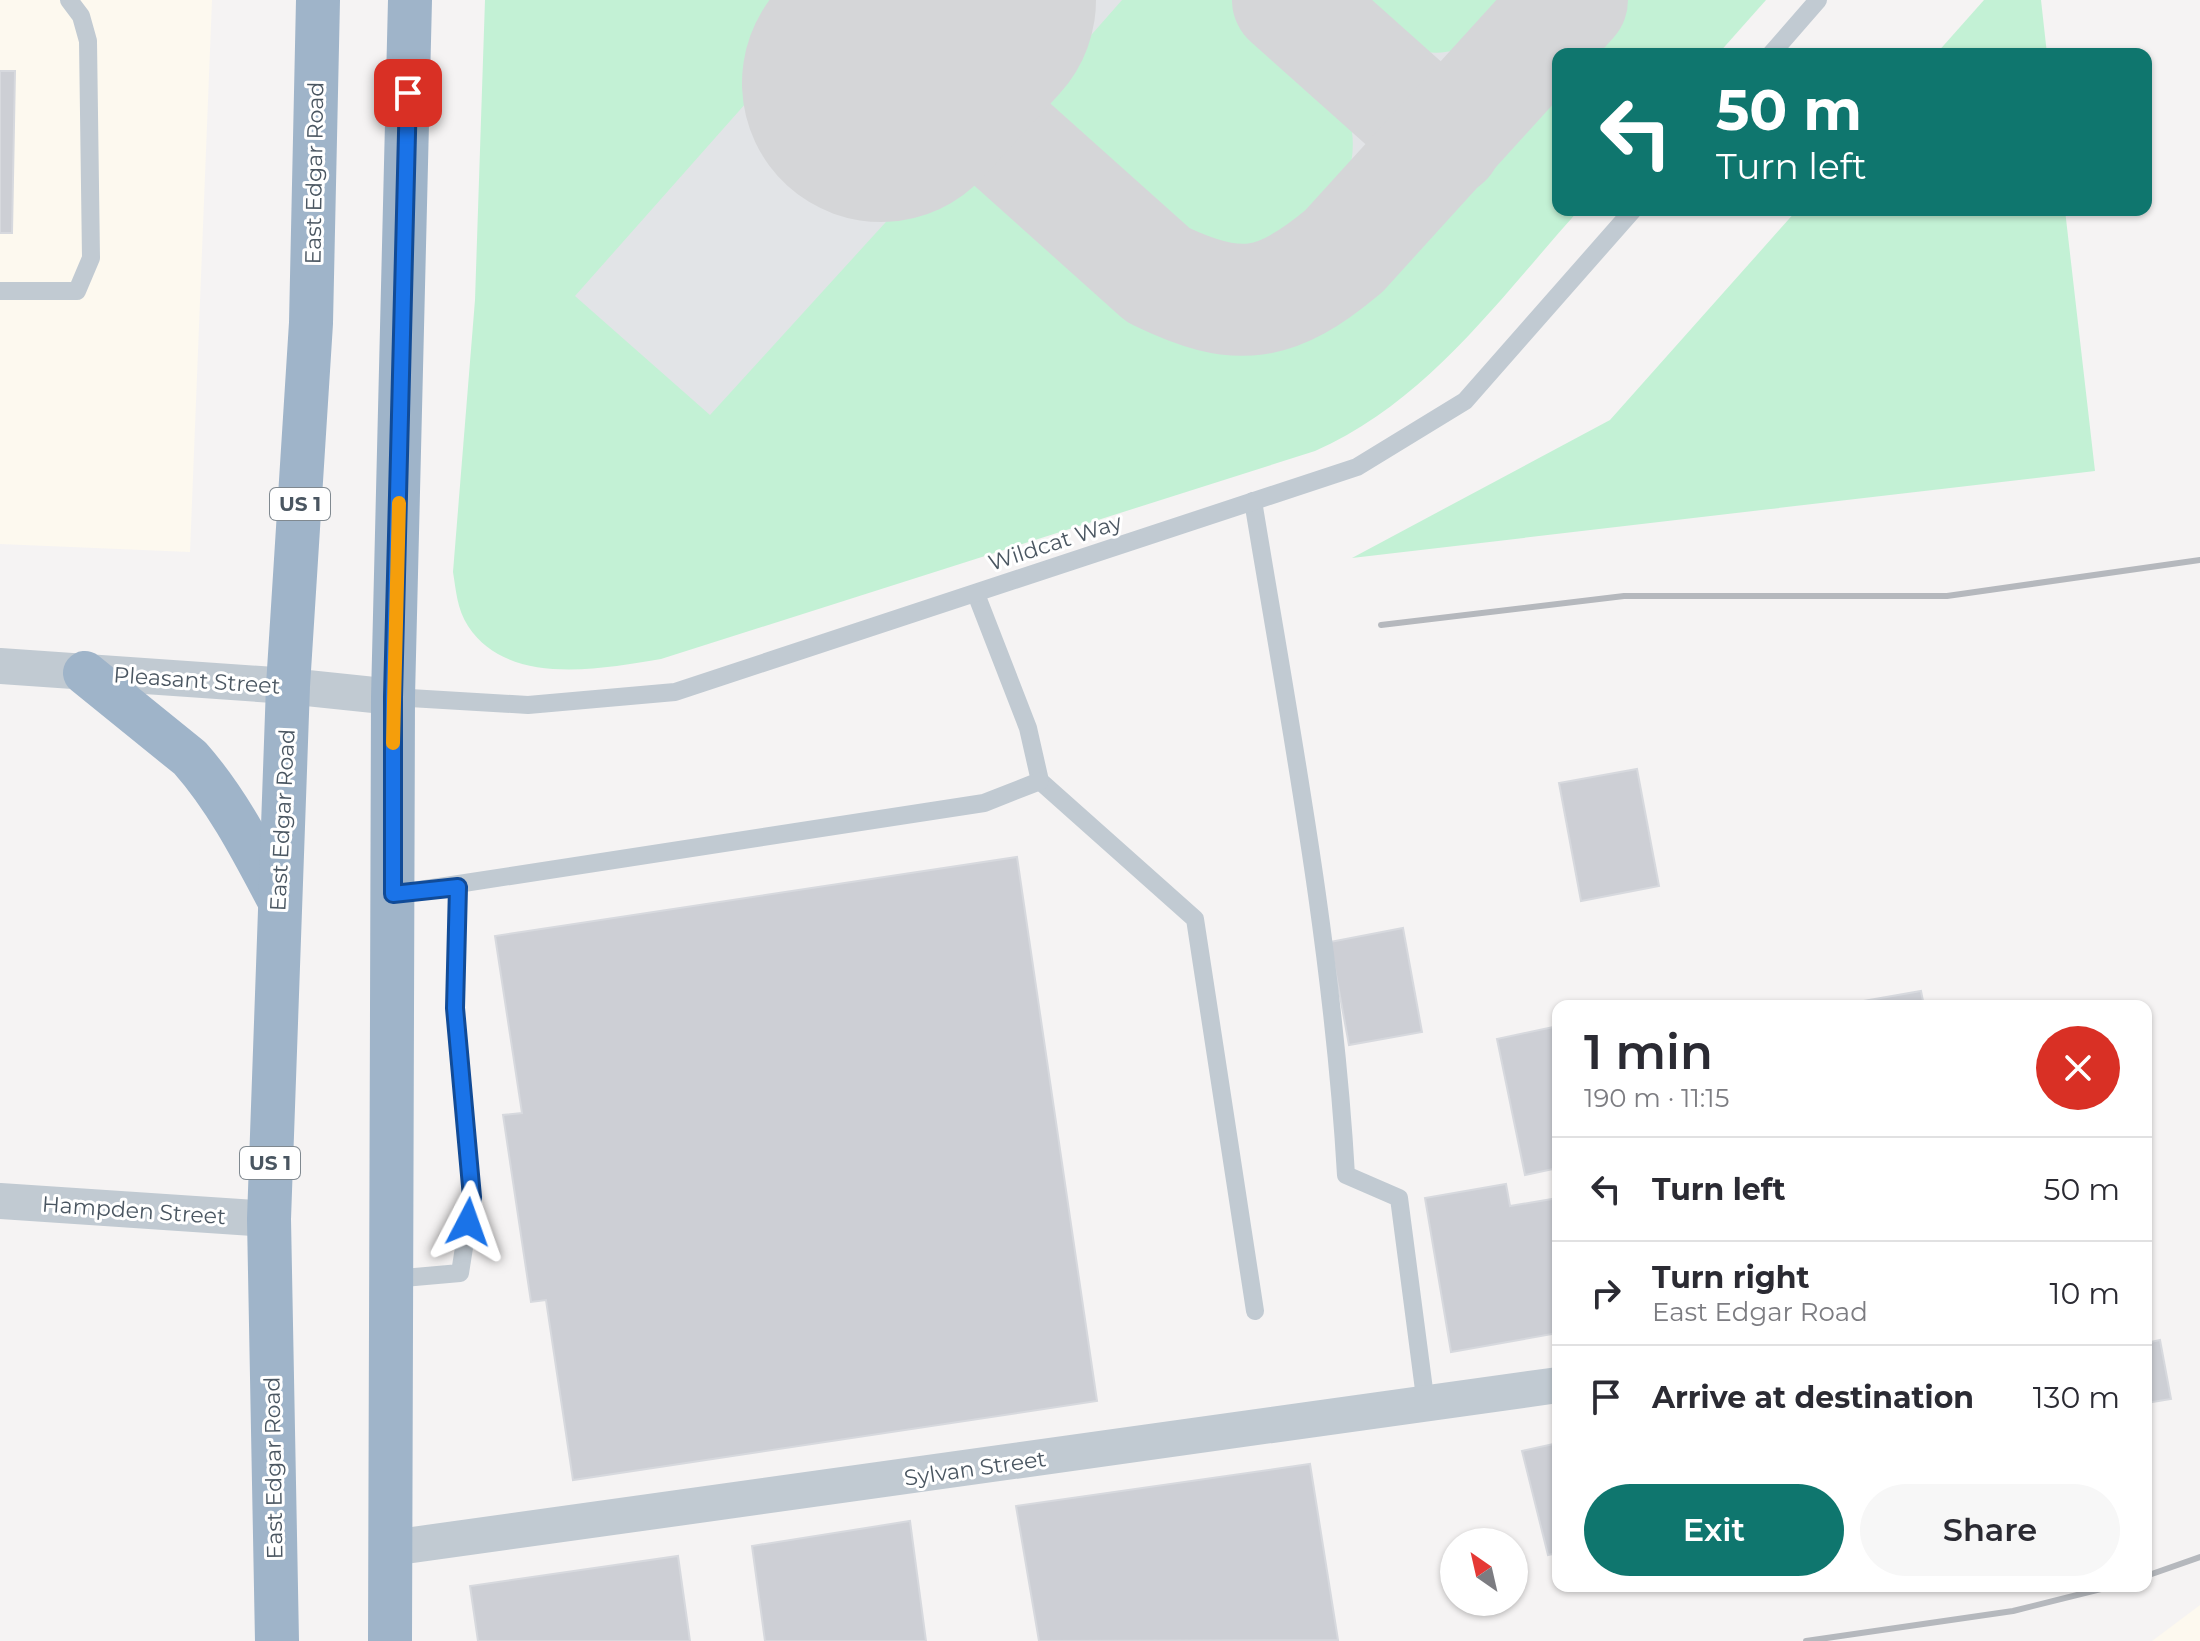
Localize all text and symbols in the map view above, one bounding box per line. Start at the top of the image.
pin [374,59,442,127]
icon: arrive [386,71,430,115]
text: 50 m [1716,76,1862,144]
icon: left [1584,80,1688,184]
street label: East Edgar Road [299,81,330,265]
text: Turn left [1716,144,1867,188]
road number: US 1 [270,488,330,520]
street label: Wildcat Way [985,508,1125,577]
street label: Pleasant Street [113,661,281,700]
street label: East Edgar Road [264,728,301,912]
text: 1 min [1584,1023,1713,1081]
button: close [2036,1026,2120,1110]
text: 190 m · 11:15 [1584,1082,1729,1114]
road number: US 1 [240,1147,300,1179]
icon: left [1584,1167,1628,1211]
text: Turn left [1652,1171,1785,1208]
text: 50 m [2043,1171,2120,1208]
position arrow [426,1180,510,1264]
street label: Hampden Street [41,1191,227,1230]
text: Turn right [1652,1259,1809,1296]
icon: right [1584,1271,1628,1315]
text: 10 m [2050,1275,2120,1312]
text: East Edgar Road [1652,1296,1868,1328]
icon: arrive [1584,1375,1628,1419]
street label: East Edgar Road [258,1376,289,1560]
text: Arrive at destination [1652,1379,1974,1416]
text: 130 m [2033,1379,2120,1416]
street label: Sylvan Street [902,1445,1048,1492]
button: Exit [1584,1484,1844,1576]
button: Share [1860,1484,2120,1576]
north arrow [1440,1528,1528,1616]
map controls [1440,1528,1528,1616]

